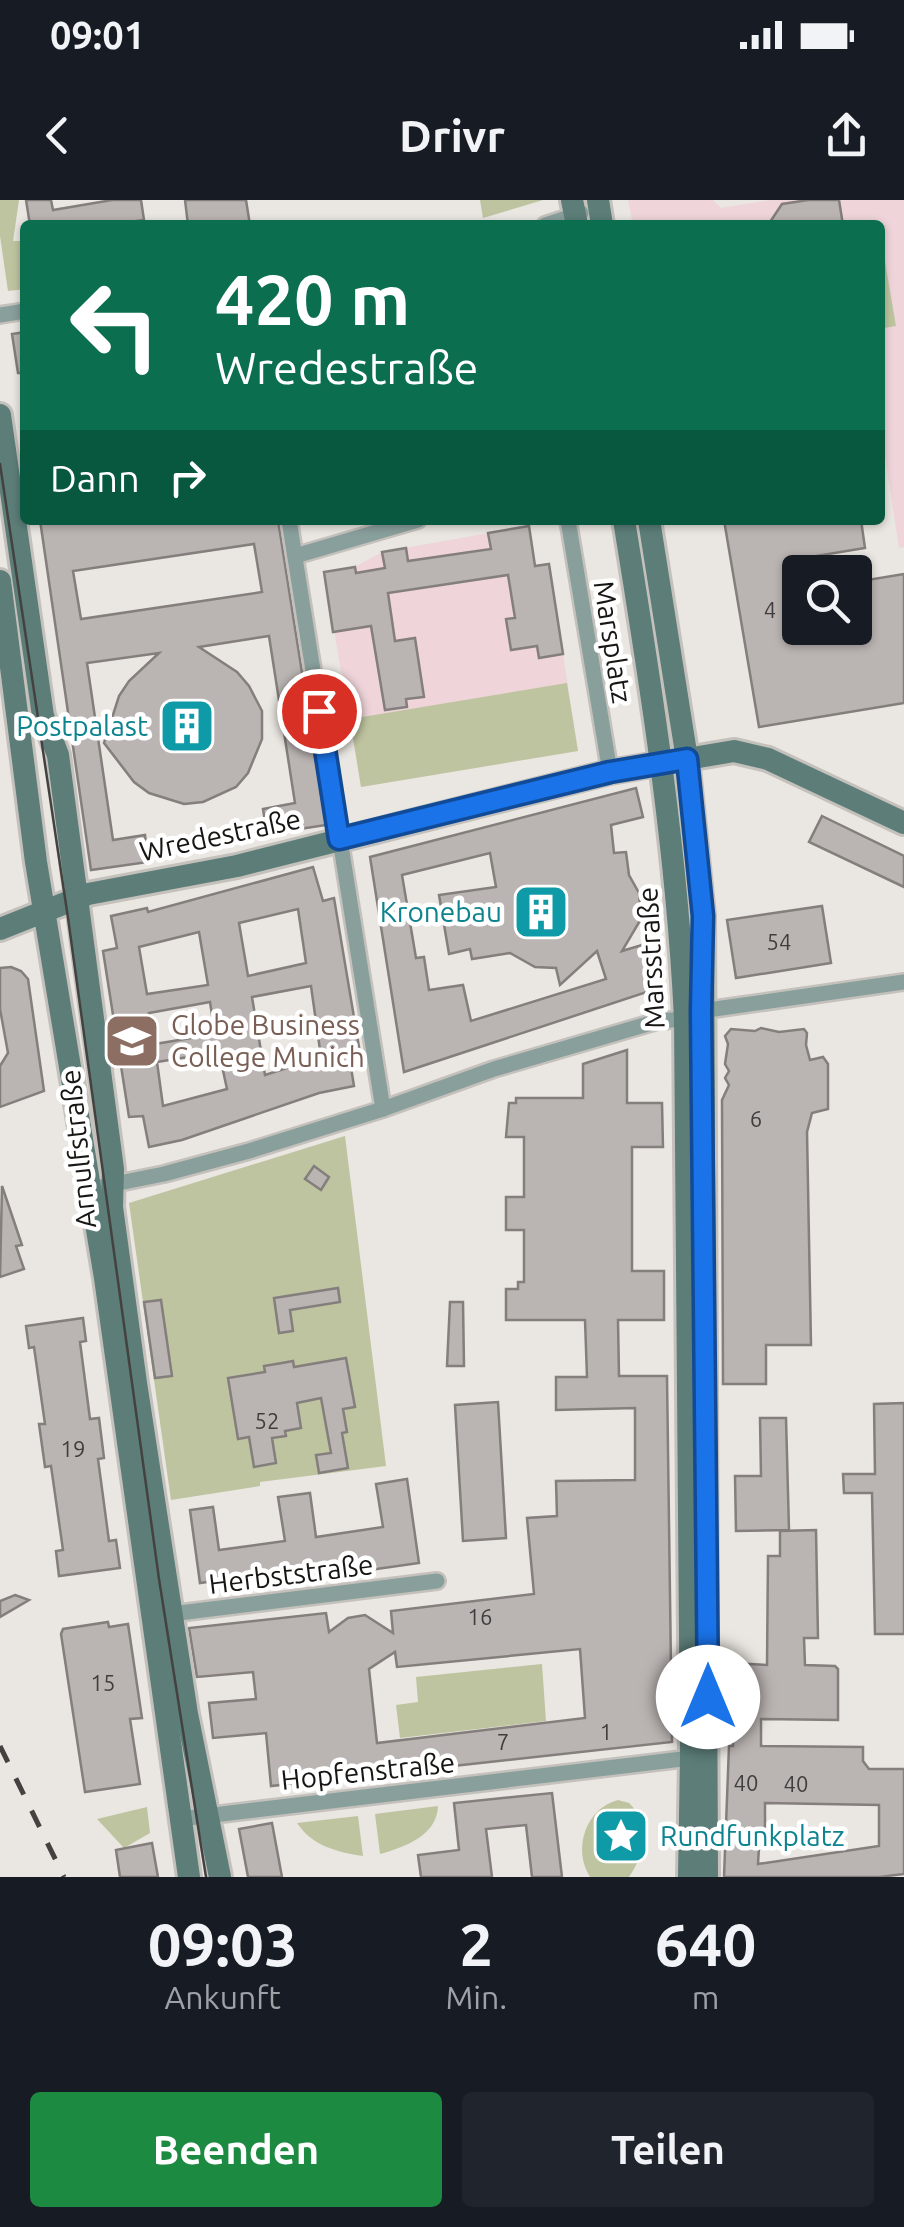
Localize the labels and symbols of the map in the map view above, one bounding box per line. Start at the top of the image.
street label: Marsplatz [589,578,638,705]
house number: 4 [764,597,776,622]
pin [277,669,362,754]
building icon: Postpalast [157,696,217,756]
place label: Postpalast [16,710,148,741]
street label: Wredestraße [137,802,303,867]
building icon: Kronebau [511,882,571,942]
street label: Marsstraße [631,886,670,1030]
place label: Kronebau [380,896,502,927]
house number: 54 [767,929,791,954]
place label: Globe Business College Munich [171,1009,365,1072]
school or university icon: Globe Business College Munich [102,1011,162,1071]
street label: Arnulfstraße [54,1068,101,1230]
house number: 6 [750,1106,762,1131]
house number: 52 [255,1408,279,1433]
house number: 19 [61,1436,85,1461]
street label: Herbststraße [207,1548,375,1599]
house number: 16 [468,1604,492,1629]
position arrow [656,1645,760,1749]
house number: 15 [91,1670,115,1695]
house number: 1 [600,1719,612,1744]
house number: 7 [497,1729,509,1754]
street label: Hopfenstraße [279,1746,457,1795]
house number: 40 [734,1770,758,1795]
house number: 40 [784,1771,808,1796]
place icon: Rundfunkplatz [591,1806,651,1866]
place label: Rundfunkplatz [660,1820,845,1851]

